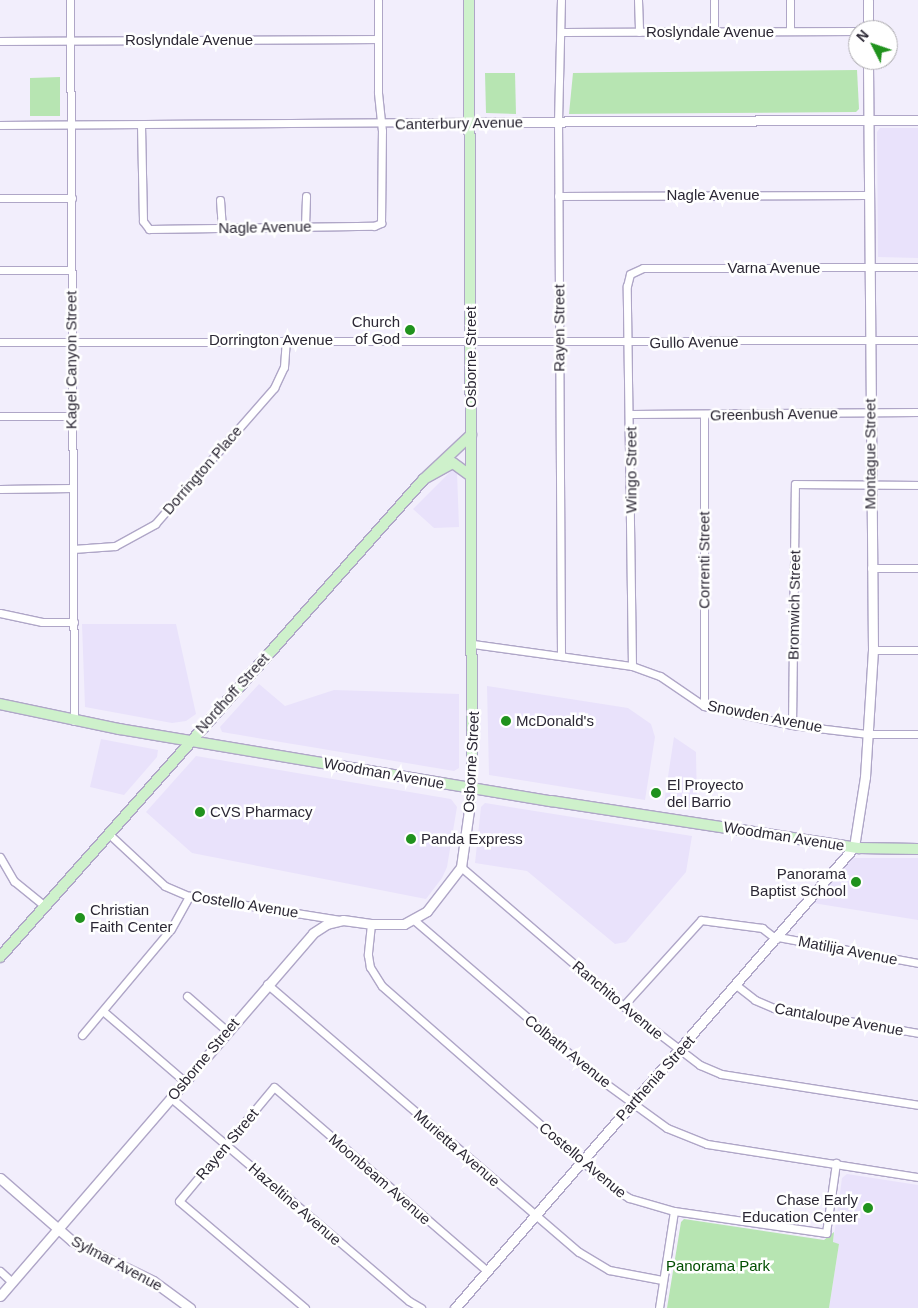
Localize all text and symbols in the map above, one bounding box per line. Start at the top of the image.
north arrow [848,20,898,70]
street label: Roslyndale Avenue [646,23,774,41]
text: N [853,27,872,45]
street label: Roslyndale Avenue [125,31,253,49]
street label: Canterbury Avenue [394,113,524,133]
street label: Nagle Avenue [666,186,760,204]
street label: Nagle Avenue [218,217,312,237]
street label: Varna Avenue [727,259,821,277]
street label: Rayen Street [550,284,568,372]
street label: Kagel Canyon Street [62,291,80,429]
street label: Osborne Street [462,306,480,408]
place label: Church of God [352,312,400,347]
marker: Church of God [404,324,416,336]
street label: Dorrington Avenue [209,331,333,349]
street label: Gullo Avenue [649,332,739,352]
street label: Montague Street [861,399,879,509]
street label: Greenbush Avenue [709,404,839,424]
street label: Dorrington Place [159,422,245,518]
street label: Wingo Street [622,427,640,513]
street label: Correnti Street [695,511,713,609]
street label: Bromwich Street [784,550,804,660]
street label: Nordhoff Street [191,649,273,737]
street label: Snowden Avenue [706,696,824,736]
street label: Osborne Street [459,711,483,813]
place label: McDonald's [516,712,594,730]
marker: McDonald's [500,715,512,727]
street label: Woodman Avenue [322,753,446,793]
place label: El Proyecto del Barrio [667,775,744,810]
marker: El Proyecto del Barrio [649,786,663,800]
place label: CVS Pharmacy [210,803,313,821]
marker: CVS Pharmacy [194,806,206,818]
street label: Woodman Avenue [722,818,846,854]
place label: Panda Express [421,830,523,848]
marker: Panda Express [405,833,417,845]
place label: Panorama Baptist School [750,864,846,899]
marker: Panorama Baptist School [850,876,862,888]
street label: Costello Avenue [190,887,300,921]
place label: Christian Faith Center [90,900,173,935]
marker: Christian Faith Center [74,912,86,924]
street label: Matilija Avenue [796,931,900,969]
street label: Ranchito Avenue [569,956,667,1044]
street label: Cantaloupe Avenue [773,999,905,1039]
street label: Colbath Avenue [521,1011,615,1091]
street label: Osborne Street [163,1014,243,1104]
street label: Parthenia Street [612,1032,698,1124]
street label: Rayen Street [192,1105,262,1183]
street label: Murietta Avenue [410,1105,504,1191]
street label: Costello Avenue [535,1118,631,1202]
street label: Moonbeam Avenue [325,1130,435,1228]
street label: Hazeltine Avenue [245,1159,345,1249]
place label: Chase Early Education Center [742,1190,858,1225]
marker: Chase Early Education Center [862,1202,874,1214]
street label: Sylmar Avenue [68,1231,166,1295]
park label: Panorama Park [666,1257,770,1275]

